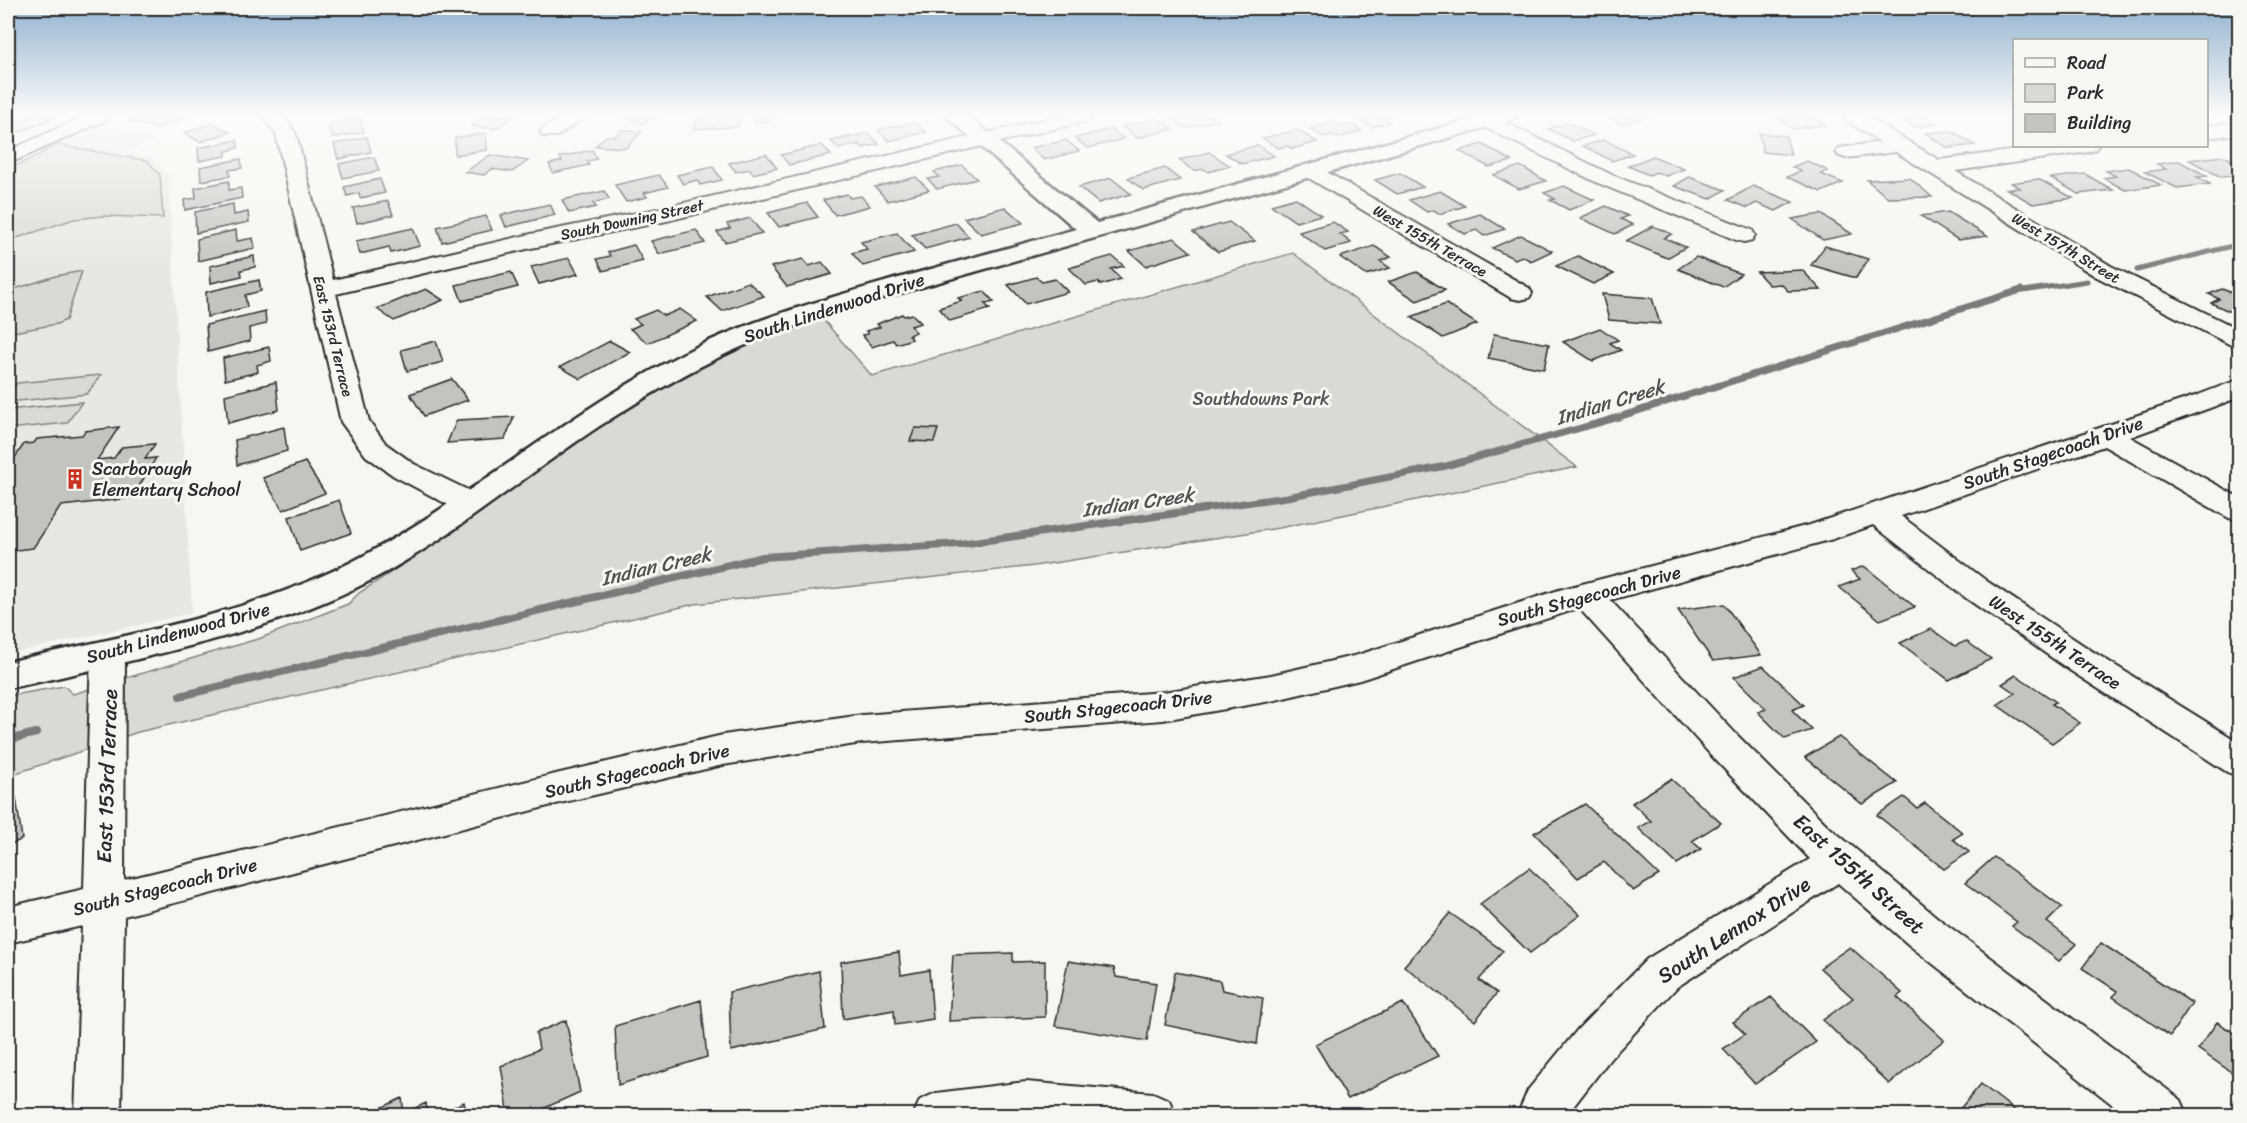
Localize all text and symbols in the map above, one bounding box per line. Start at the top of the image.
legend [2013,39,2208,147]
text: Road [2067,47,2107,79]
text: Park [2067,77,2104,109]
text: Building [2067,107,2131,139]
street label: South Downing Street [558,192,707,248]
street label: West 155th Terrace [1368,198,1492,284]
street label: West 157th Street [2007,205,2126,291]
street label: South Lindenwood Drive [739,264,929,352]
street label: East 153rd Terrace [305,273,361,399]
water label: Indian Creek [1550,369,1671,436]
park label: Southdowns Park [1193,383,1330,415]
street label: South Stagecoach Drive [1958,407,2148,499]
place label: Scarborough Elementary School [92,453,241,506]
building icon: Scarborough Elementary School [63,467,87,491]
water label: Indian Creek [1079,477,1198,528]
water label: Indian Creek [597,536,717,596]
street label: South Stagecoach Drive [1494,556,1684,636]
street label: West 155th Terrace [1982,586,2128,699]
street label: South Lindenwood Drive [83,593,273,673]
street label: South Stagecoach Drive [1022,681,1214,733]
street label: East 153rd Terrace [85,688,129,864]
street label: South Stagecoach Drive [541,734,733,808]
street label: East 155th Street [1784,804,1934,944]
street label: South Stagecoach Drive [69,849,261,925]
street label: South Lennox Drive [1649,866,1819,994]

